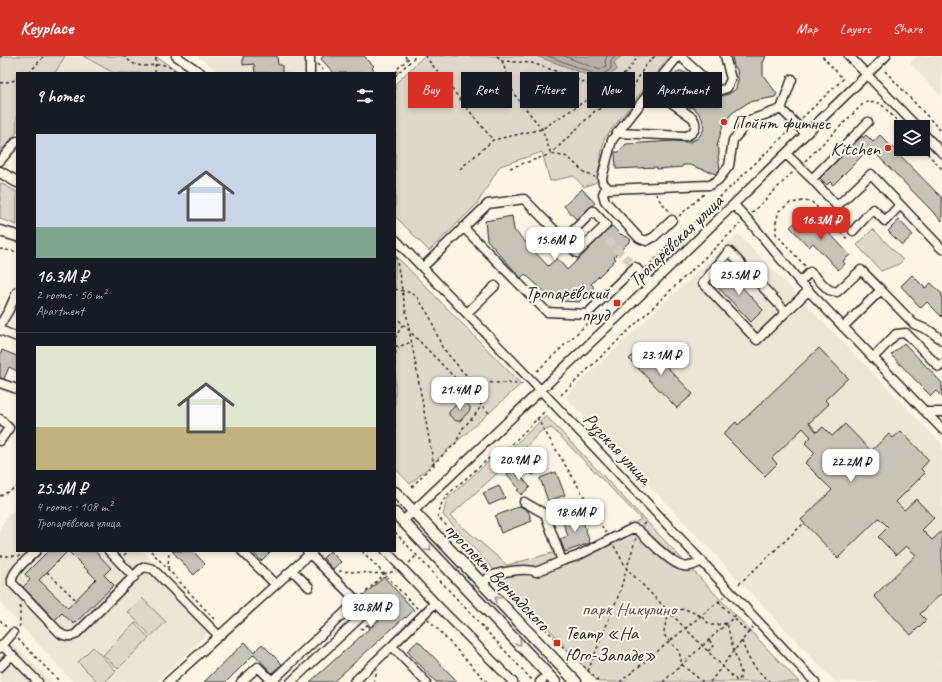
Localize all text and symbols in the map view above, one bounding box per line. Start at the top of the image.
text: Keyplace [20,16,73,40]
text: Map [796,20,818,37]
text: Layers [840,20,871,37]
text: Share [893,20,922,37]
chip: Buy [408,72,453,108]
chip: Rent [461,72,512,108]
chip: Filters [520,72,579,108]
chip: New [587,72,635,108]
chip: Apartment [643,72,722,108]
icon: filters [354,85,376,107]
text: 9 homes [36,86,84,107]
place label: Пойнт фитнес [732,111,831,135]
marker: Пойнт фитнес [719,117,729,127]
map controls [894,120,930,156]
button: layers [894,120,930,156]
place label: Kitchen [830,137,880,161]
marker: Kitchen [883,143,893,153]
icon: home [170,160,242,232]
street label: Тропарёвская улица [623,189,729,292]
pin: 16.3M ₽ [784,207,858,241]
text: 16.3M ₽ [801,212,841,228]
pin: 15.6M ₽ [518,227,592,261]
text: 15.6M ₽ [535,232,575,248]
pin: 25.5M ₽ [702,262,776,296]
text: 16.3M ₽ [36,266,88,287]
text: 25.5M ₽ [719,267,759,283]
place label: Тропарёвский пруд [525,281,611,327]
text: 2 rooms · 56 m² [36,287,106,303]
marker: Тропарёвский пруд [612,298,622,308]
text: Apartment [36,303,84,319]
pin: 23.1M ₽ [624,342,698,376]
text: 23.1M ₽ [641,347,681,363]
icon: home [170,372,242,444]
pin: 21.4M ₽ [423,377,497,411]
text: 21.4M ₽ [440,382,480,398]
street label: Рузская улица [578,408,658,491]
pin: 20.9M ₽ [482,447,556,481]
pin: 22.2M ₽ [814,449,888,483]
text: 20.9M ₽ [499,452,539,468]
text: 22.2M ₽ [831,454,871,470]
text: 25.5M ₽ [36,478,87,499]
text: 4 rooms · 108 m² [36,499,112,515]
pin: 18.6M ₽ [538,499,612,533]
text: 18.6M ₽ [555,504,595,520]
text: Тропарёвская улица [36,515,120,531]
street label: проспект Вернадского [440,517,556,637]
one-way arrow [424,544,432,552]
pin: 30.8M ₽ [334,594,408,628]
one-way arrow [494,596,502,604]
park label: парк Никулино [582,597,678,621]
text: 30.8M ₽ [351,599,391,615]
place label: Театр «На Юго-Западе» [565,621,656,667]
one-way arrow [514,638,521,646]
marker: Театр «На Юго-Западе» [552,638,562,648]

